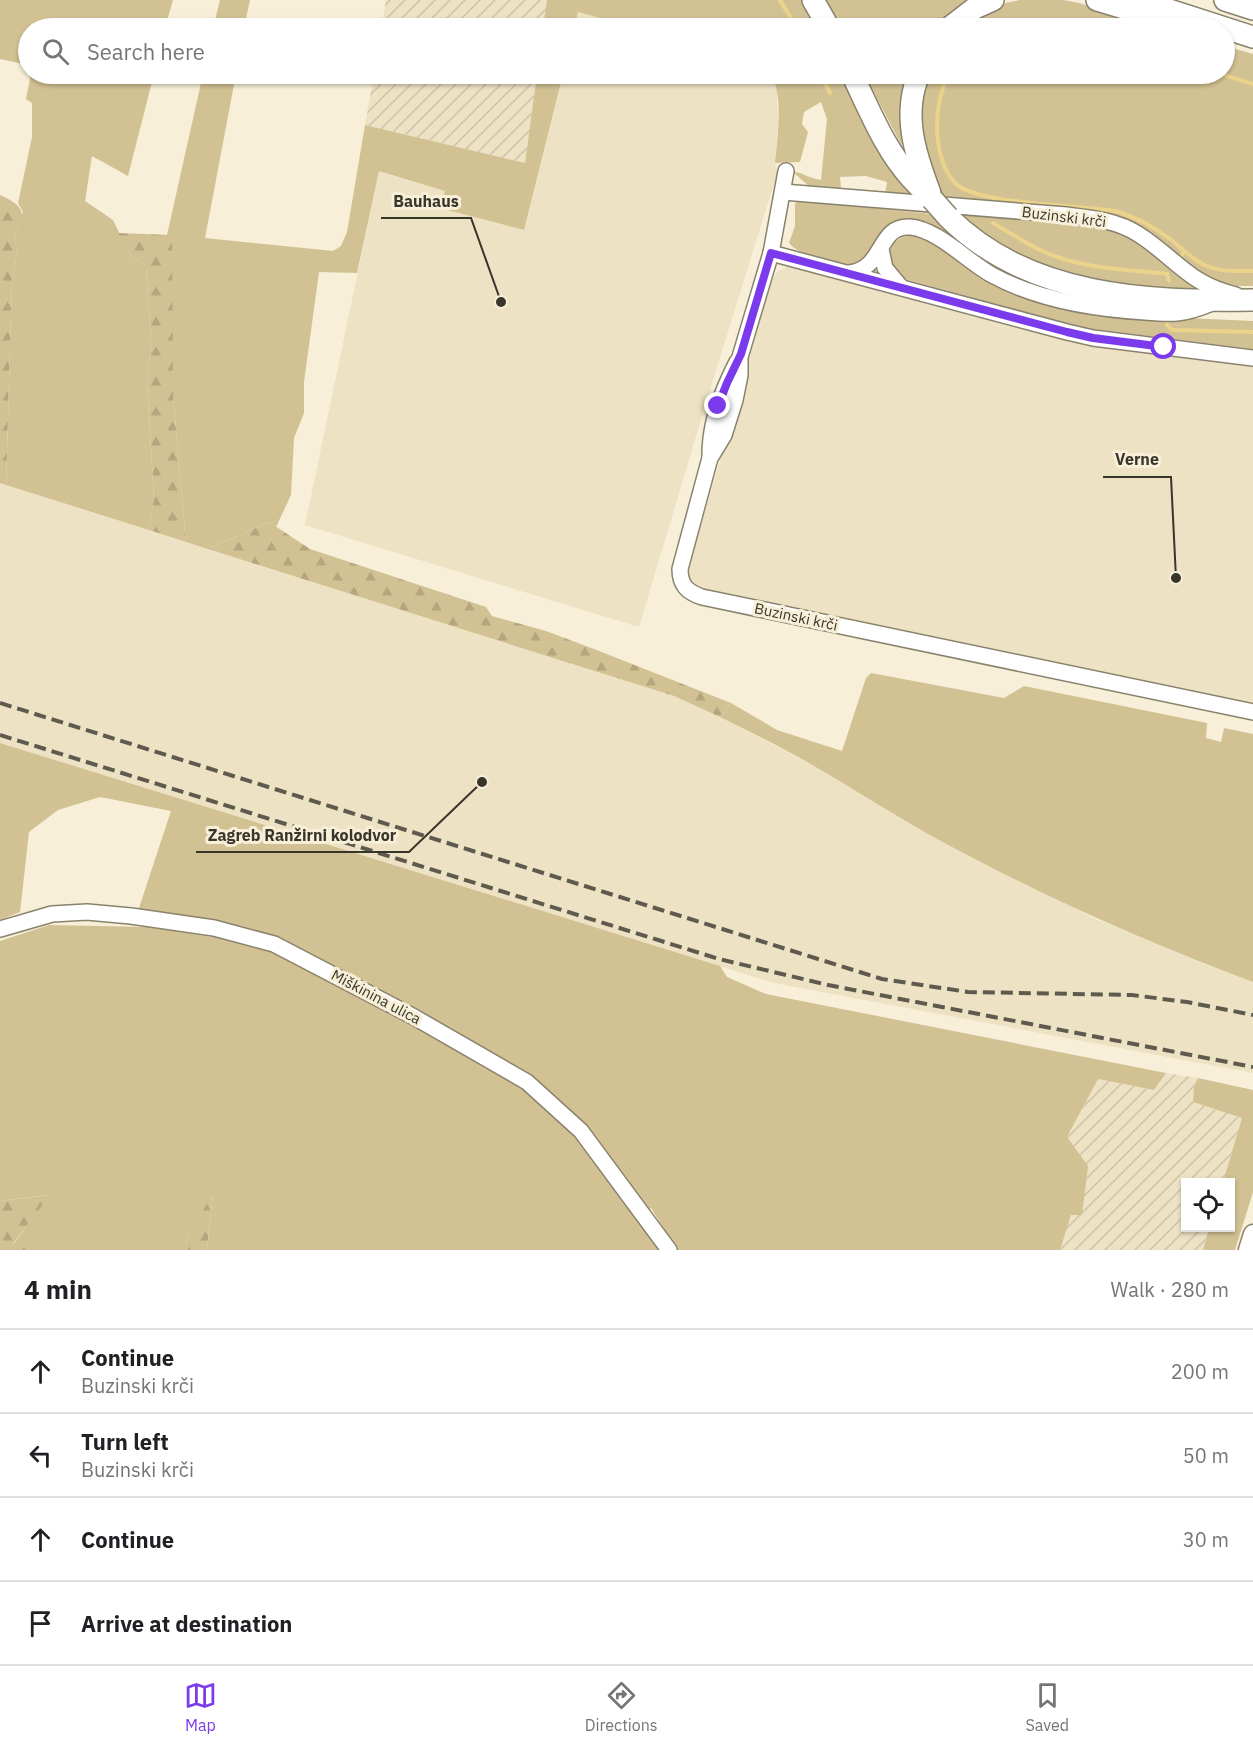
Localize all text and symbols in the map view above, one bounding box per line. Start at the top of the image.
search box [18,18,1235,84]
icon: search [39,35,72,68]
text: Search here [87,37,205,66]
callout: Bauhaus [381,184,471,218]
text: Bauhaus [393,191,459,211]
street label: Buzinski krči [1021,202,1107,231]
route start [1150,333,1176,359]
route end [704,392,730,418]
callout: Verne [1103,443,1171,477]
text: Verne [1115,449,1159,469]
street label: Buzinski krči [753,598,839,635]
callout: Zagreb Ranžirni kolodvor [196,818,409,852]
text: Zagreb Ranžirni kolodvor [208,825,397,845]
street label: Miškinina ulica [328,965,424,1028]
map controls [1181,1178,1235,1232]
button: locate [1181,1178,1235,1232]
text: 4 min [24,1272,92,1306]
text: Walk · 280 m [1111,1276,1229,1303]
text: Continue [81,1343,174,1372]
icon: ahead [24,1355,57,1388]
text: 200 m [1171,1358,1229,1385]
text: Buzinski krči [81,1372,194,1399]
text: Turn left [81,1427,169,1456]
icon: left [24,1439,57,1472]
text: 50 m [1183,1442,1229,1469]
text: Buzinski krči [81,1456,194,1483]
icon: ahead [24,1523,57,1556]
text: Continue [81,1525,174,1554]
text: 30 m [1183,1526,1229,1553]
icon: arrive [24,1607,57,1640]
text: Arrive at destination [81,1609,292,1638]
tab: Map [184,1679,217,1735]
tab: Directions [585,1679,658,1735]
tab: Saved [1026,1679,1069,1735]

